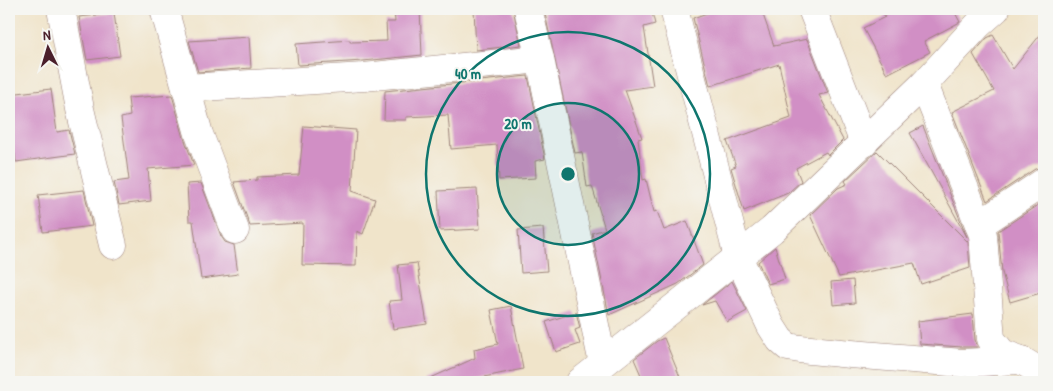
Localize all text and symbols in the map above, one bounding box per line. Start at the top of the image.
north arrow [22,22,72,72]
text: N [42,25,52,44]
text: 40 m [455,63,481,84]
text: 20 m [504,113,532,134]
centre of rings [559,165,577,183]

